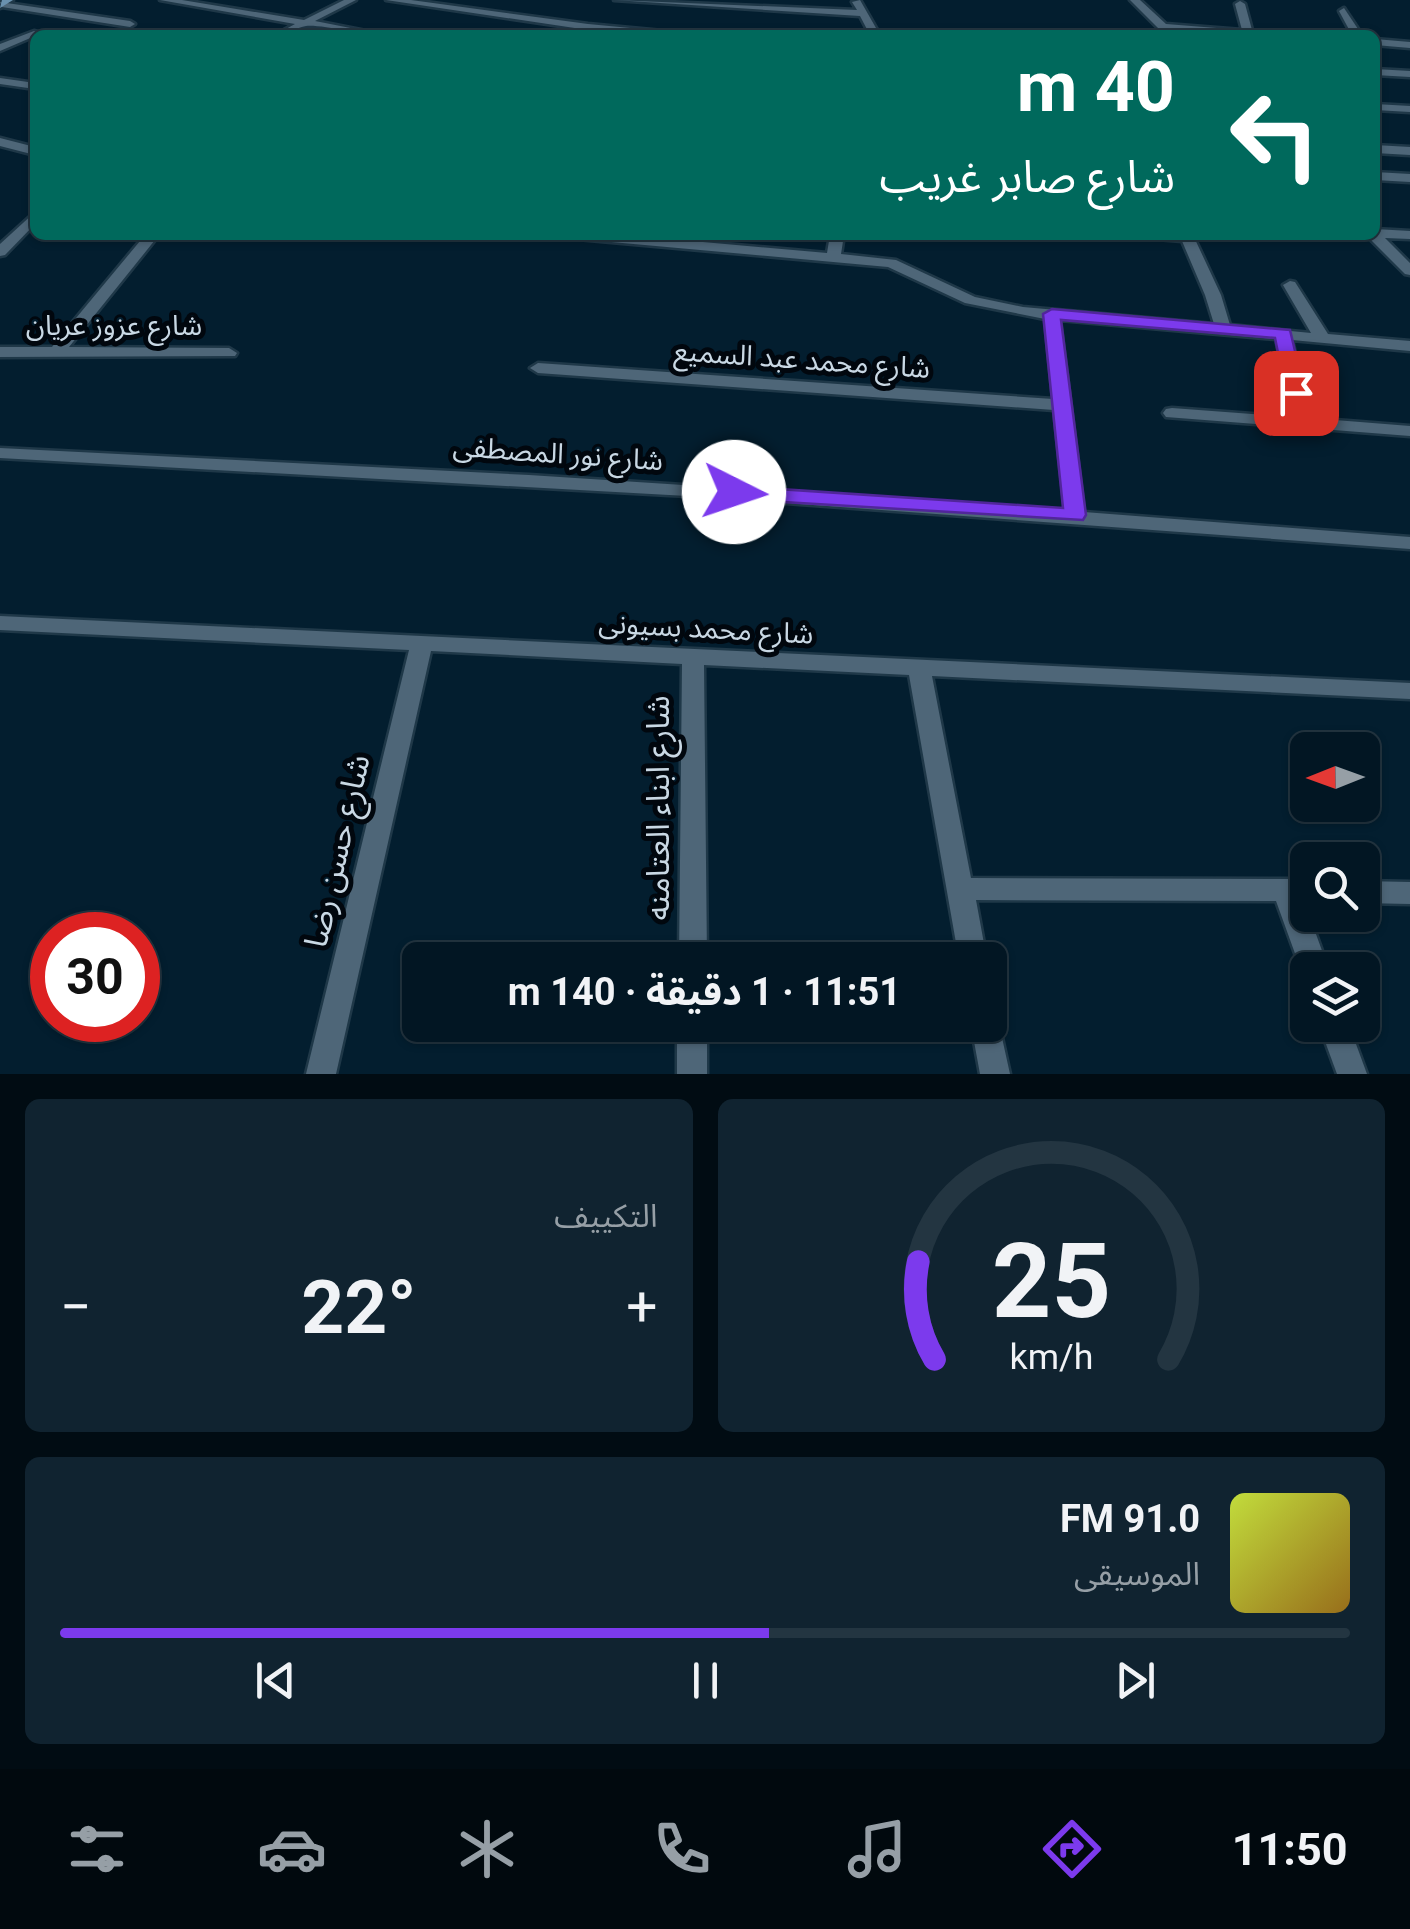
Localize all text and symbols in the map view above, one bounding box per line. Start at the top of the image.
text: 40 m [1017,46,1175,128]
icon: left [1210,70,1340,200]
text: شارع صابر غريب [880,150,1175,203]
street label: شارع عزوز عريان [26,309,202,346]
street label: شارع محمد عبد السميع [672,334,931,389]
pin [1254,351,1339,436]
icon: arrive [1269,366,1324,421]
street label: شارع نور المصطفى [452,430,664,481]
position arrow [682,440,786,544]
street label: شارع محمد بسيونى [597,606,814,655]
street label: شارع ابناء العتامنه [639,695,682,921]
north arrow [1290,732,1380,822]
map controls [1290,732,1380,1042]
street label: شارع حسن رضا [296,751,383,952]
button: search [1290,842,1380,932]
speed limit sign: 30 [30,912,160,1042]
button: layers [1290,952,1380,1042]
text: 11:51 · 1 دقيقة · 140 m [508,970,901,1014]
text: التكييف [554,1197,658,1235]
text: 25 [992,1221,1111,1342]
text: 22° [301,1263,417,1351]
text: − [60,1275,91,1339]
text: + [626,1275,658,1339]
text: km/h [1009,1336,1093,1378]
text: 91.0 FM [1060,1497,1200,1541]
text: الموسيقى [1074,1555,1200,1593]
icon: previous [248,1653,303,1708]
icon: pause [678,1653,733,1708]
icon: next [1108,1653,1163,1708]
icon: filters [62,1814,132,1884]
icon: car [257,1814,327,1884]
icon: climate [452,1814,522,1884]
icon: phone [647,1814,717,1884]
icon: music [842,1814,912,1884]
icon: directions [1037,1814,1107,1884]
text: 11:50 [1232,1823,1348,1876]

